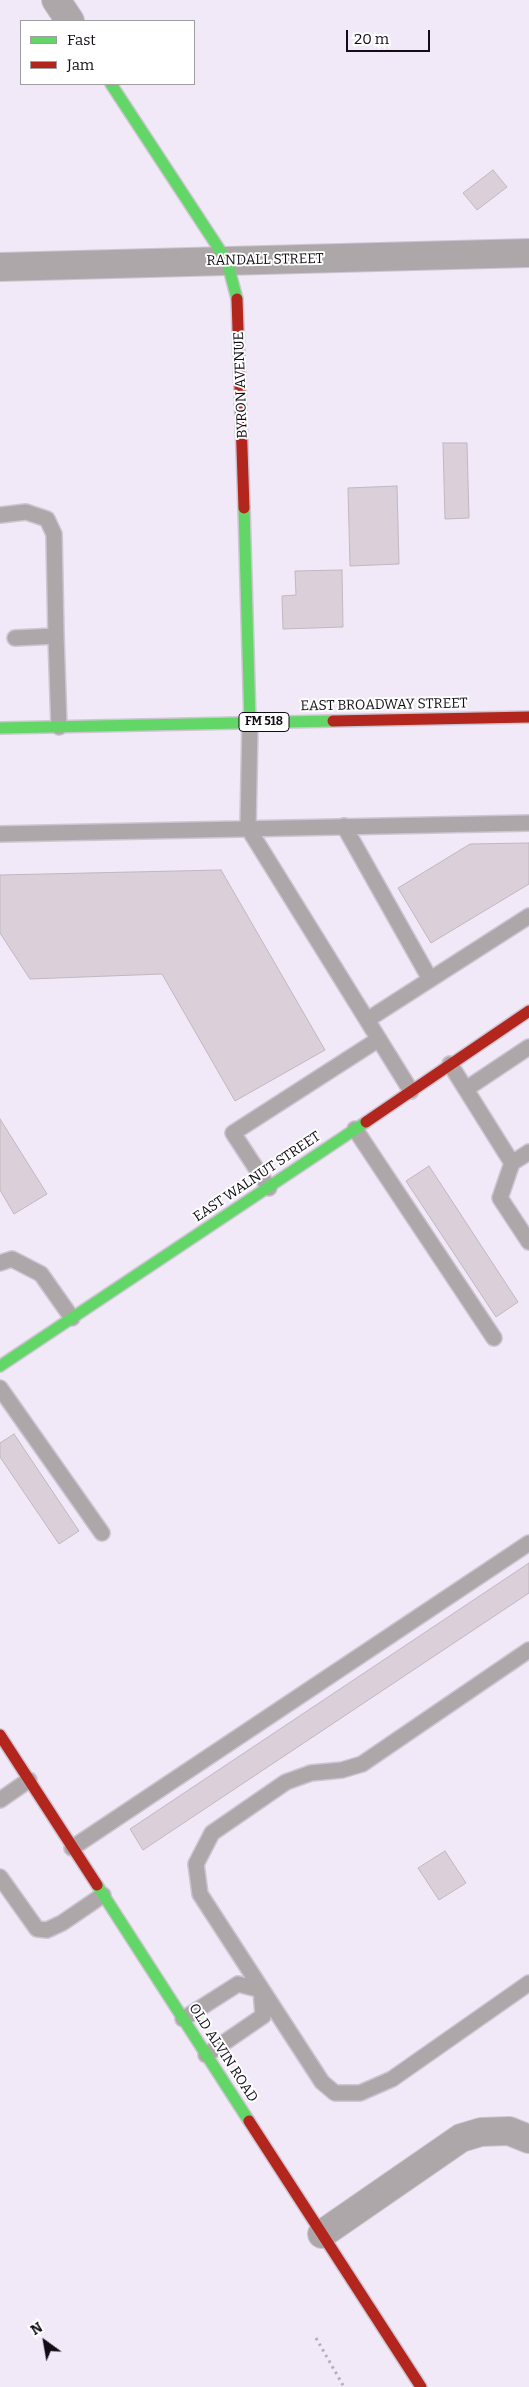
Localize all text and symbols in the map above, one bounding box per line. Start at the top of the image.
legend [20,20,195,85]
scale bar [349,20,433,52]
text: 20 m [354,30,389,48]
text: Fast [67,31,96,49]
text: Jam [67,56,94,74]
street label: RANDALL STREET [206,251,324,269]
street label: BYRON AVENUE [231,331,251,439]
street label: EAST BROADWAY STREET [300,695,468,715]
road number: FM 518 [239,712,289,732]
street label: EAST WALNUT STREET [190,1128,324,1226]
street label: OLD ALVIN ROAD [185,2001,261,2105]
north arrow [20,2317,70,2367]
text: N [28,2319,46,2339]

